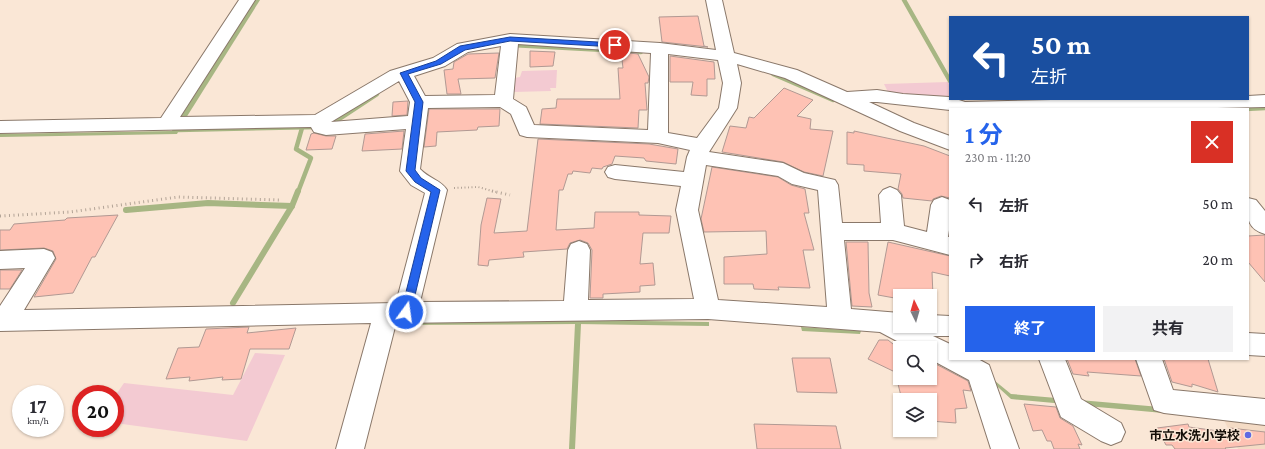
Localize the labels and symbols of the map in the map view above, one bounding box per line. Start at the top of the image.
pin [598,28,632,62]
north arrow [893,289,937,333]
position arrow [385,291,427,333]
speed limit sign: 20 [72,385,124,437]
place label: 市立水洗小学校 [1149,428,1240,443]
marker: 市立水洗小学校 [1243,430,1253,440]

